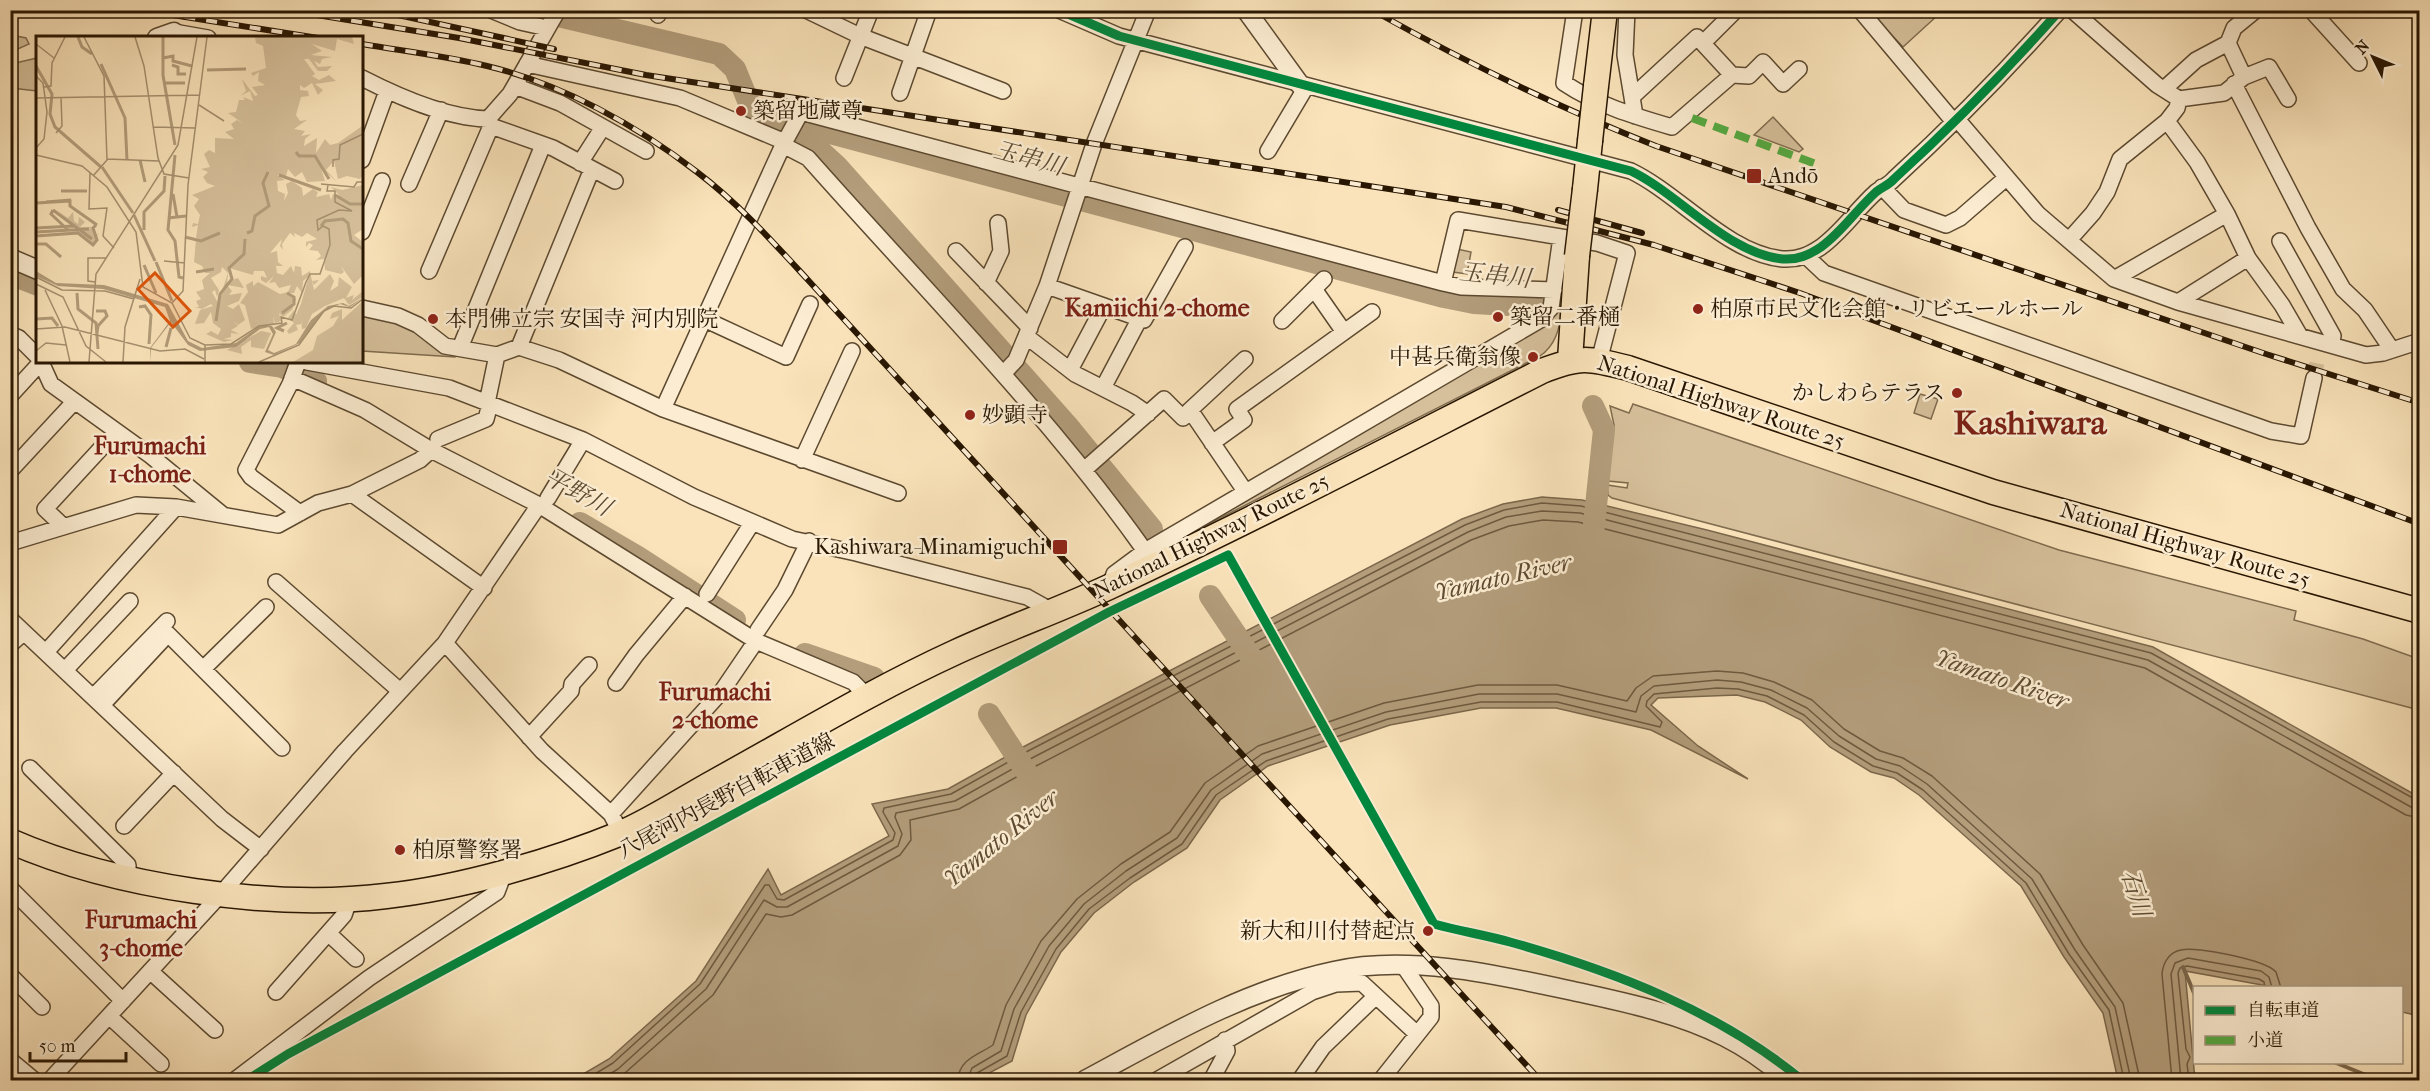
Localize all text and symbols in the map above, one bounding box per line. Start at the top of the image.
north arrow [2343,27,2403,87]
inset map [36,36,363,363]
text: N [2351,36,2374,58]
place label: 築留地蔵尊 [753,98,863,124]
marker: 築留地蔵尊 [734,104,748,118]
water label: 玉串川 [991,135,1070,182]
place label: Andō [1767,163,1818,189]
marker: Andō [1745,167,1763,185]
water label: 玉串川 [1458,257,1535,293]
district label: Kamiichi 2-chome [1064,294,1250,322]
place label: 柏原市民文化会館・リビエールホール [1710,296,2083,322]
marker: 柏原市民文化会館・リビエールホール [1691,302,1705,316]
place label: 築留二番樋 [1510,304,1620,330]
place label: 本門佛立宗 安国寺 河内別院 [445,306,718,332]
marker: 築留二番樋 [1491,310,1505,324]
marker: 本門佛立宗 安国寺 河内別院 [426,312,440,326]
place label: 中甚兵衛翁像 [1389,344,1521,370]
marker: 中甚兵衛翁像 [1526,350,1540,364]
street label: National Highway Route 25 [1594,350,1848,454]
place label: かしわらテラス [1792,380,1945,406]
marker: かしわらテラス [1950,386,1964,400]
place label: 妙顕寺 [982,402,1048,428]
district label: Kashiwara [1954,403,2108,443]
marker: 妙顕寺 [963,408,977,422]
district label: Furumachi 1-chome [93,432,207,488]
water label: 平野川 [540,462,619,523]
street label: National Highway Route 25 [1089,468,1333,604]
street label: National Highway Route 25 [2057,497,2313,593]
place label: Kashiwara-Minamiguchi [814,534,1046,560]
marker: Kashiwara-Minamiguchi [1051,538,1069,556]
water label: Yamato River [1432,547,1576,606]
water label: Yamato River [1932,643,2074,716]
district label: Furumachi 2-chome [658,678,772,734]
street label: 八尾河内長野自転車道線 [613,728,839,864]
water label: Yamato River [938,782,1066,893]
place label: 柏原警察署 [412,837,522,863]
marker: 柏原警察署 [393,843,407,857]
water label: 石川 [2116,866,2157,923]
district label: Furumachi 3-chome [84,906,198,962]
place label: 新大和川付替起点 [1240,918,1416,944]
marker: 新大和川付替起点 [1421,924,1435,938]
legend [2193,986,2403,1064]
text: 自転車道 [2247,1000,2319,1021]
scale bar [30,1025,126,1063]
text: 小道 [2247,1030,2283,1051]
text: 50 m [39,1036,76,1057]

